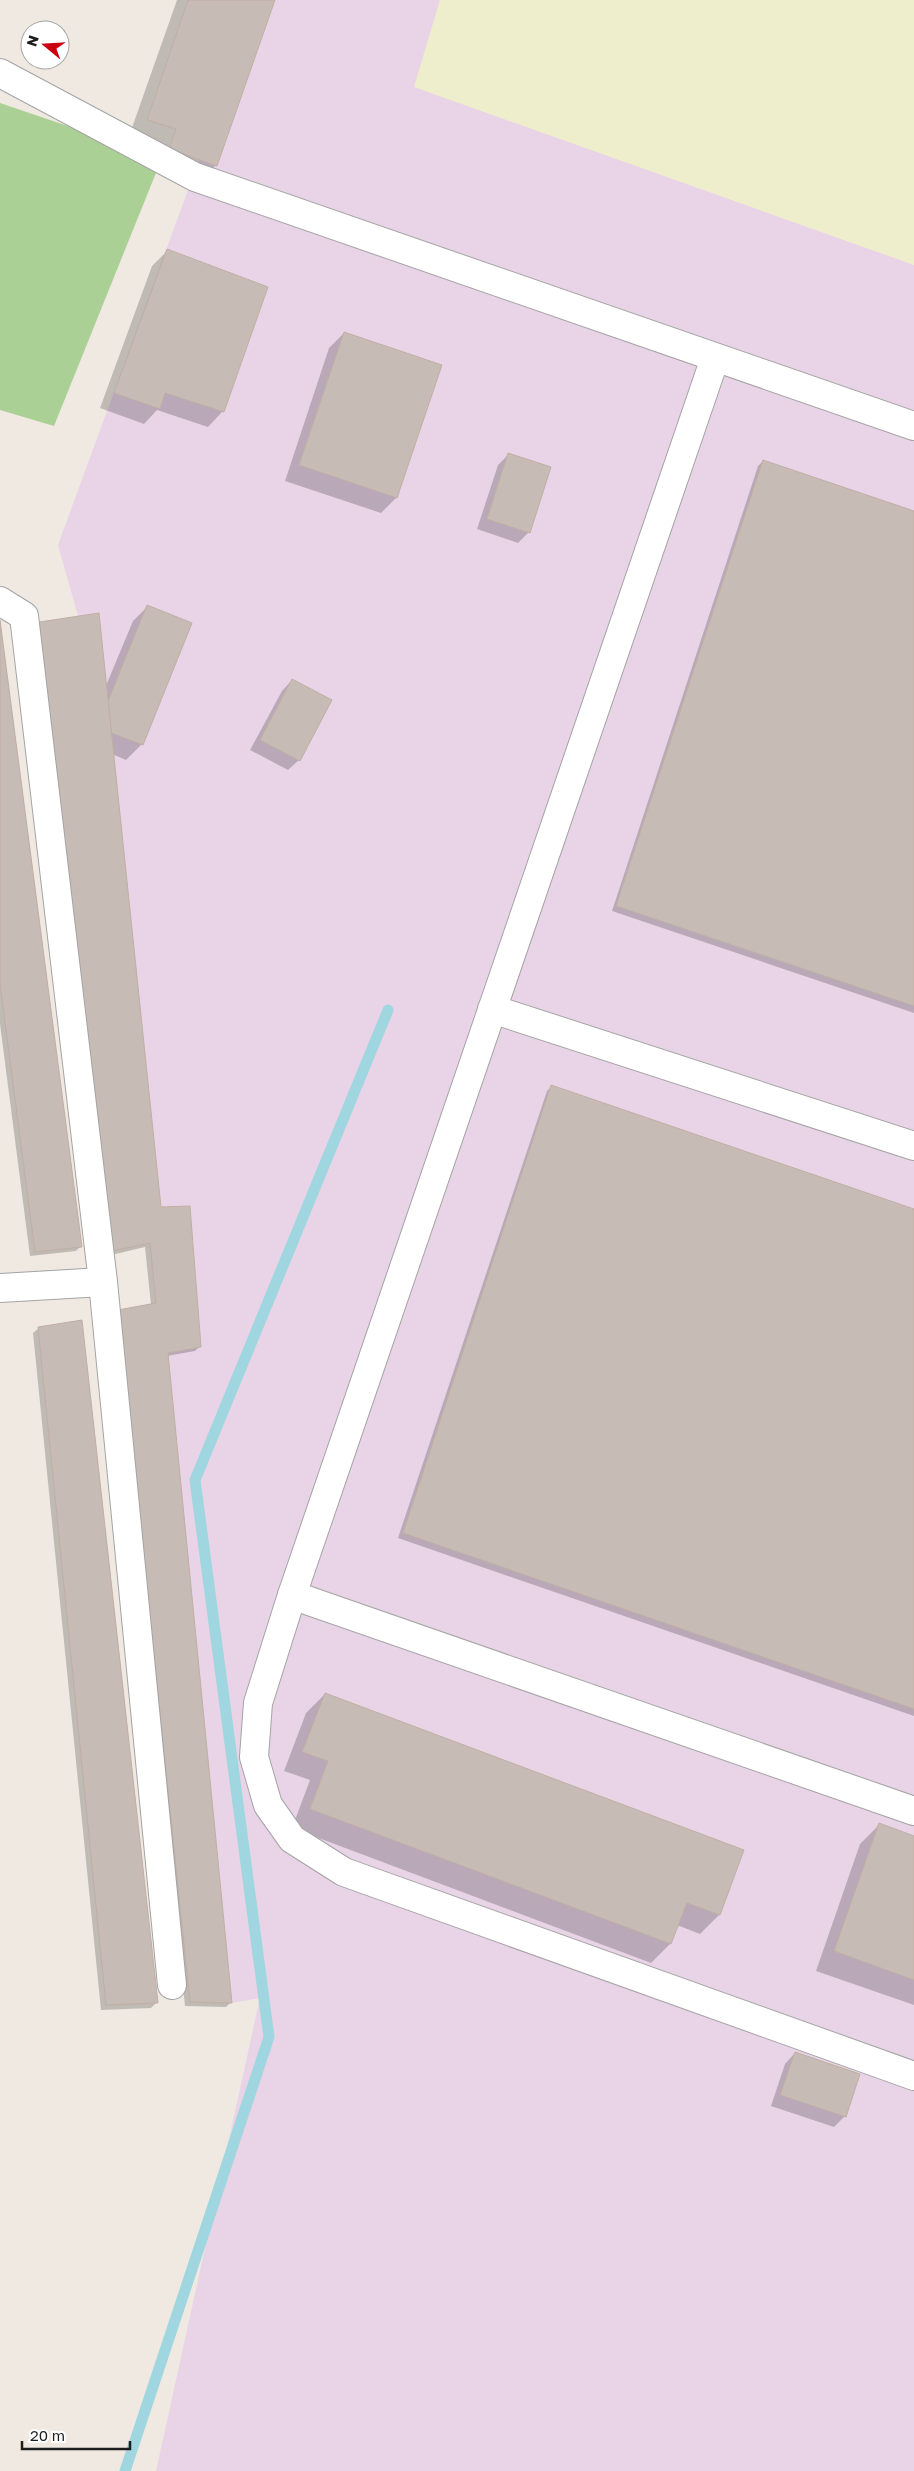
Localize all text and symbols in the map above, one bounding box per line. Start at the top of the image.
north arrow [20,20,70,70]
text: N [22,33,42,49]
scale bar [22,2418,130,2450]
text: 20 m [30,2426,65,2444]

